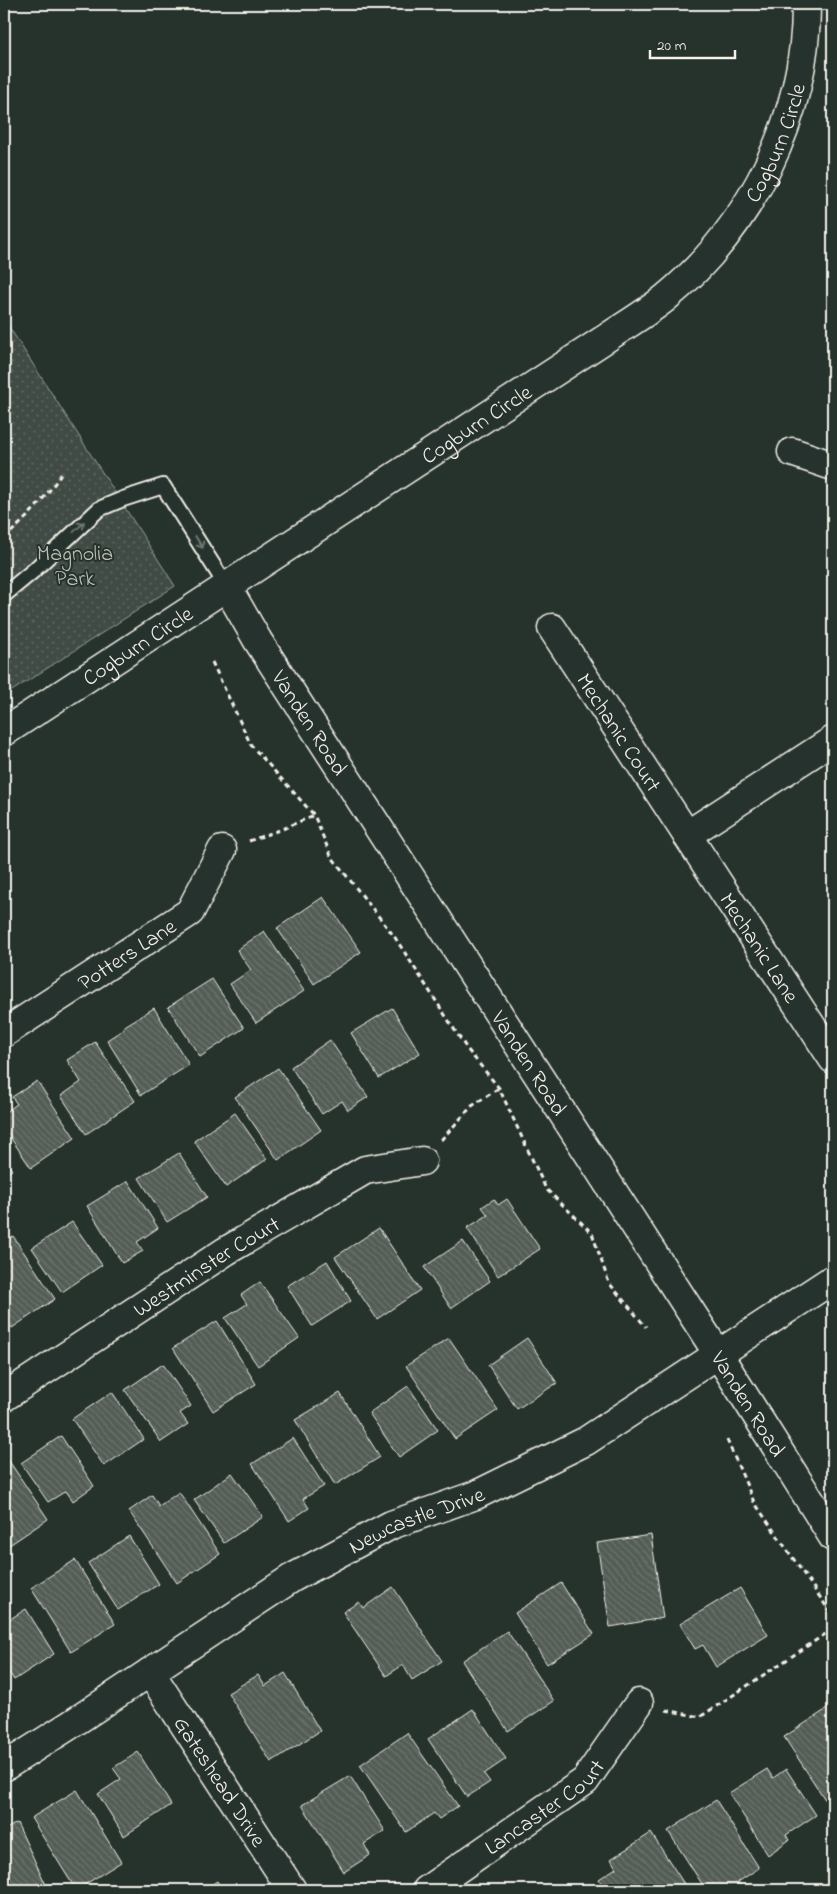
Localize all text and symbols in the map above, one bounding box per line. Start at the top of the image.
scale bar [650,28,734,60]
text: 20 m [657,35,687,57]
street label: Cogburn Circle [739,81,816,210]
street label: Cogburn Circle [416,378,539,474]
one-way arrow [72,521,85,533]
one-way arrow [194,535,204,549]
park label: Magnolia Park [37,539,113,596]
street label: Cogburn Circle [77,599,200,695]
street label: Vanden Road [262,664,354,783]
street label: Mechanic Court [567,668,668,800]
street label: Mechanic Lane [710,887,806,1011]
street label: Potters Lane [72,912,184,1000]
street label: Vanden Road [481,1004,573,1123]
street label: Westminster Court [128,1209,288,1327]
street label: Vanden Road [701,1345,792,1464]
street label: Newcastle Drive [344,1480,491,1564]
street label: Gateshead Drive [164,1711,273,1854]
street label: Lancaster Court [479,1753,615,1865]

